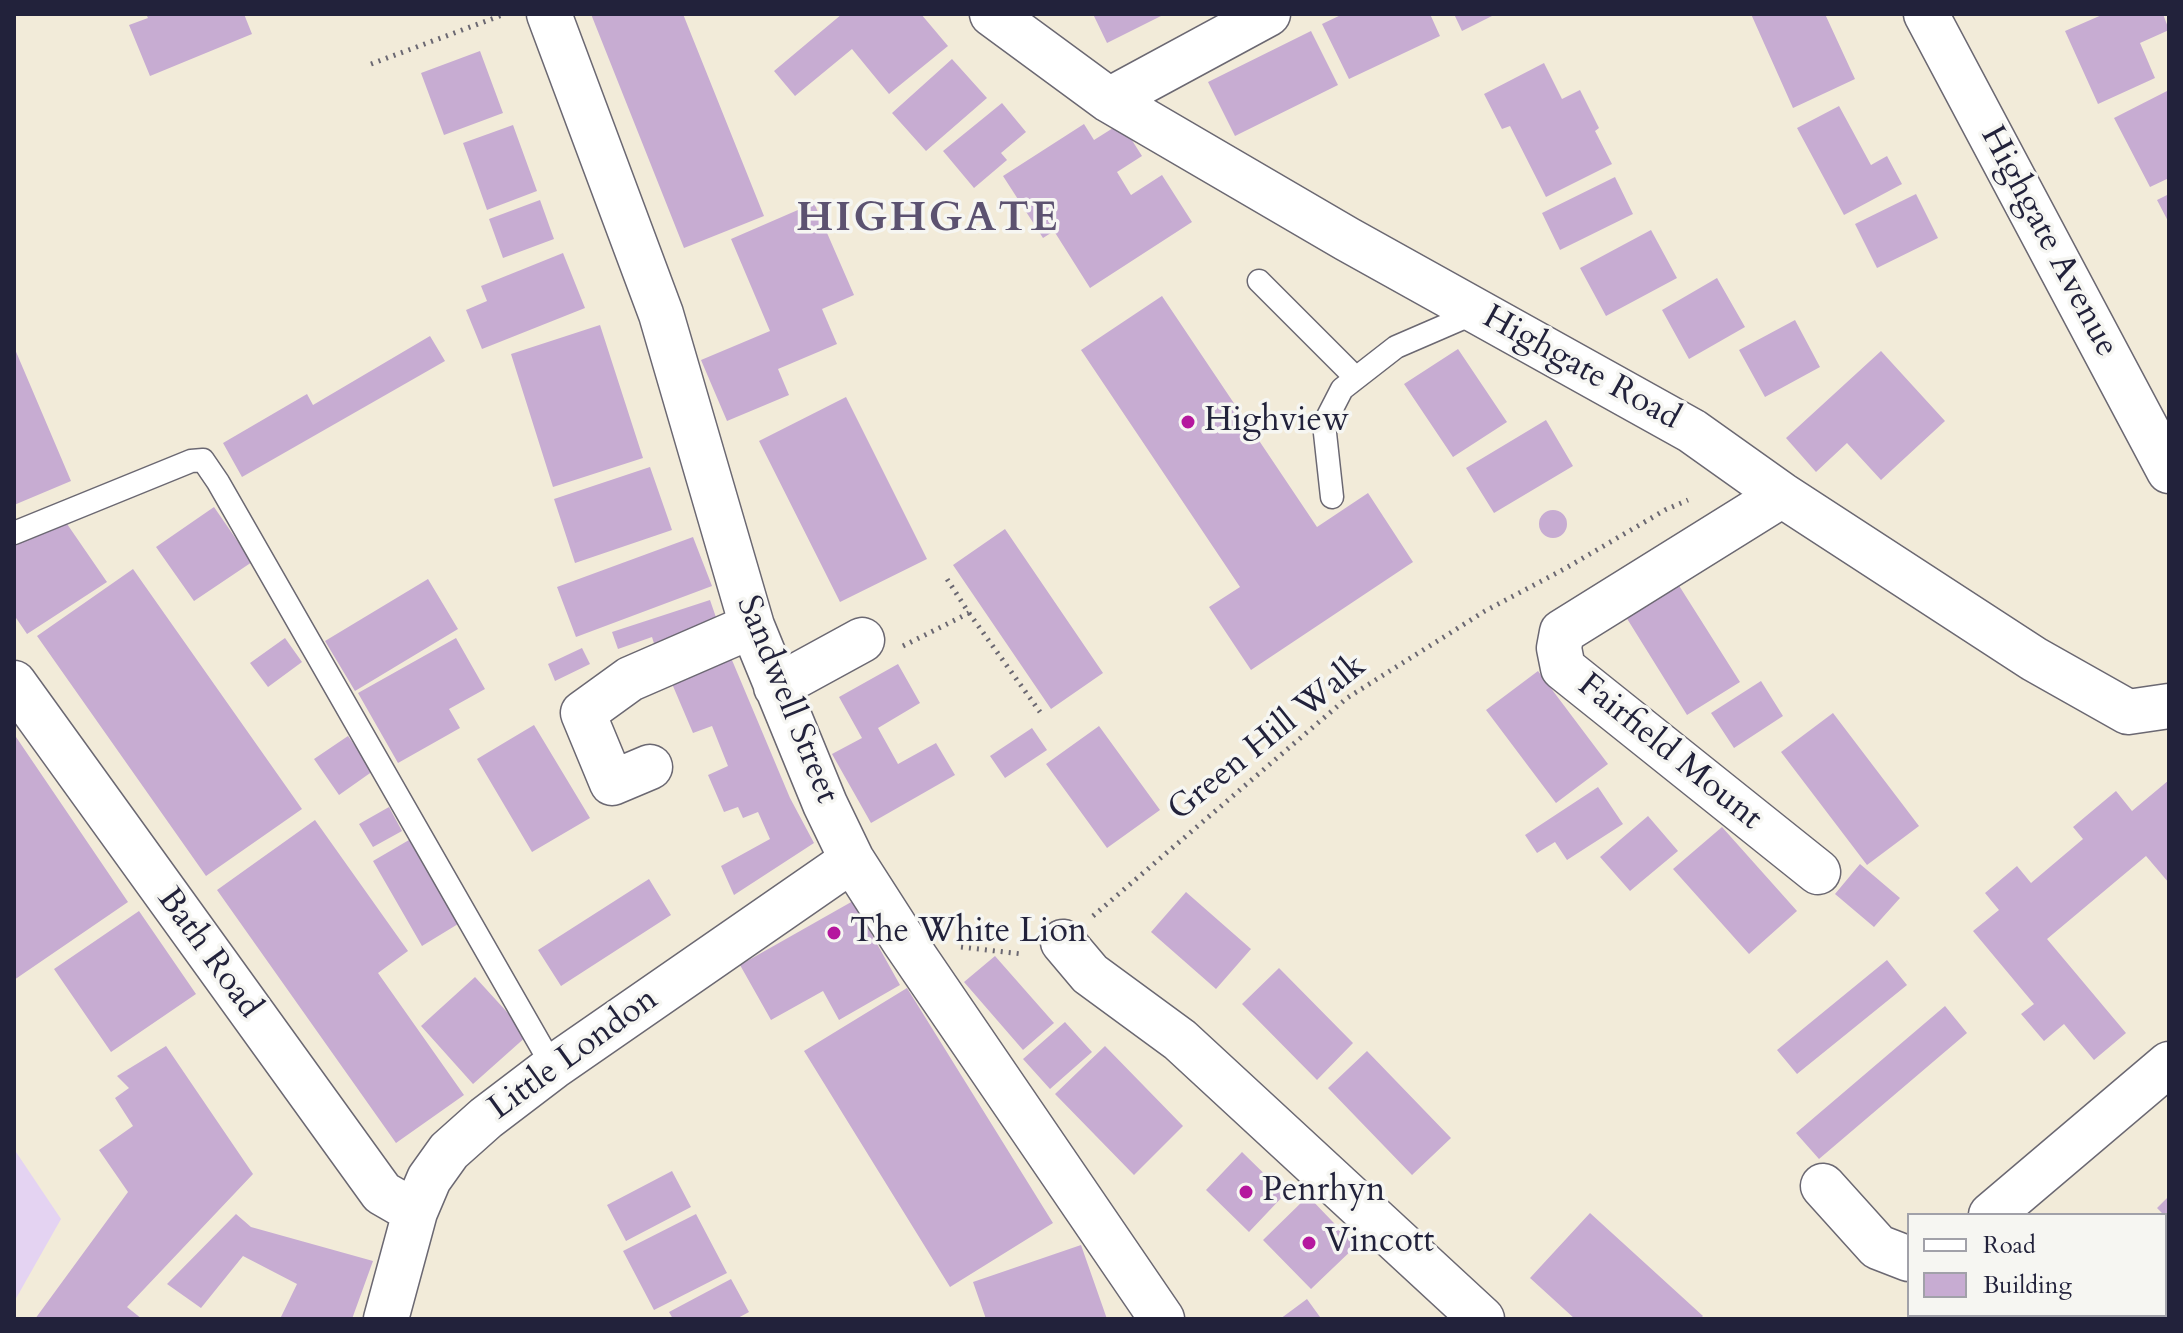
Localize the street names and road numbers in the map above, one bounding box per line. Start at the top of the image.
street label: Highgate Avenue [1970,120,2126,364]
street label: Highgate Road [1475,298,1687,440]
street label: Sandwell Street [726,590,846,810]
street label: Green Hill Walk [1161,647,1375,831]
street label: Fairfield Mount [1568,666,1770,840]
street label: Bath Road [147,881,269,1027]
street label: Little London [482,980,666,1130]

